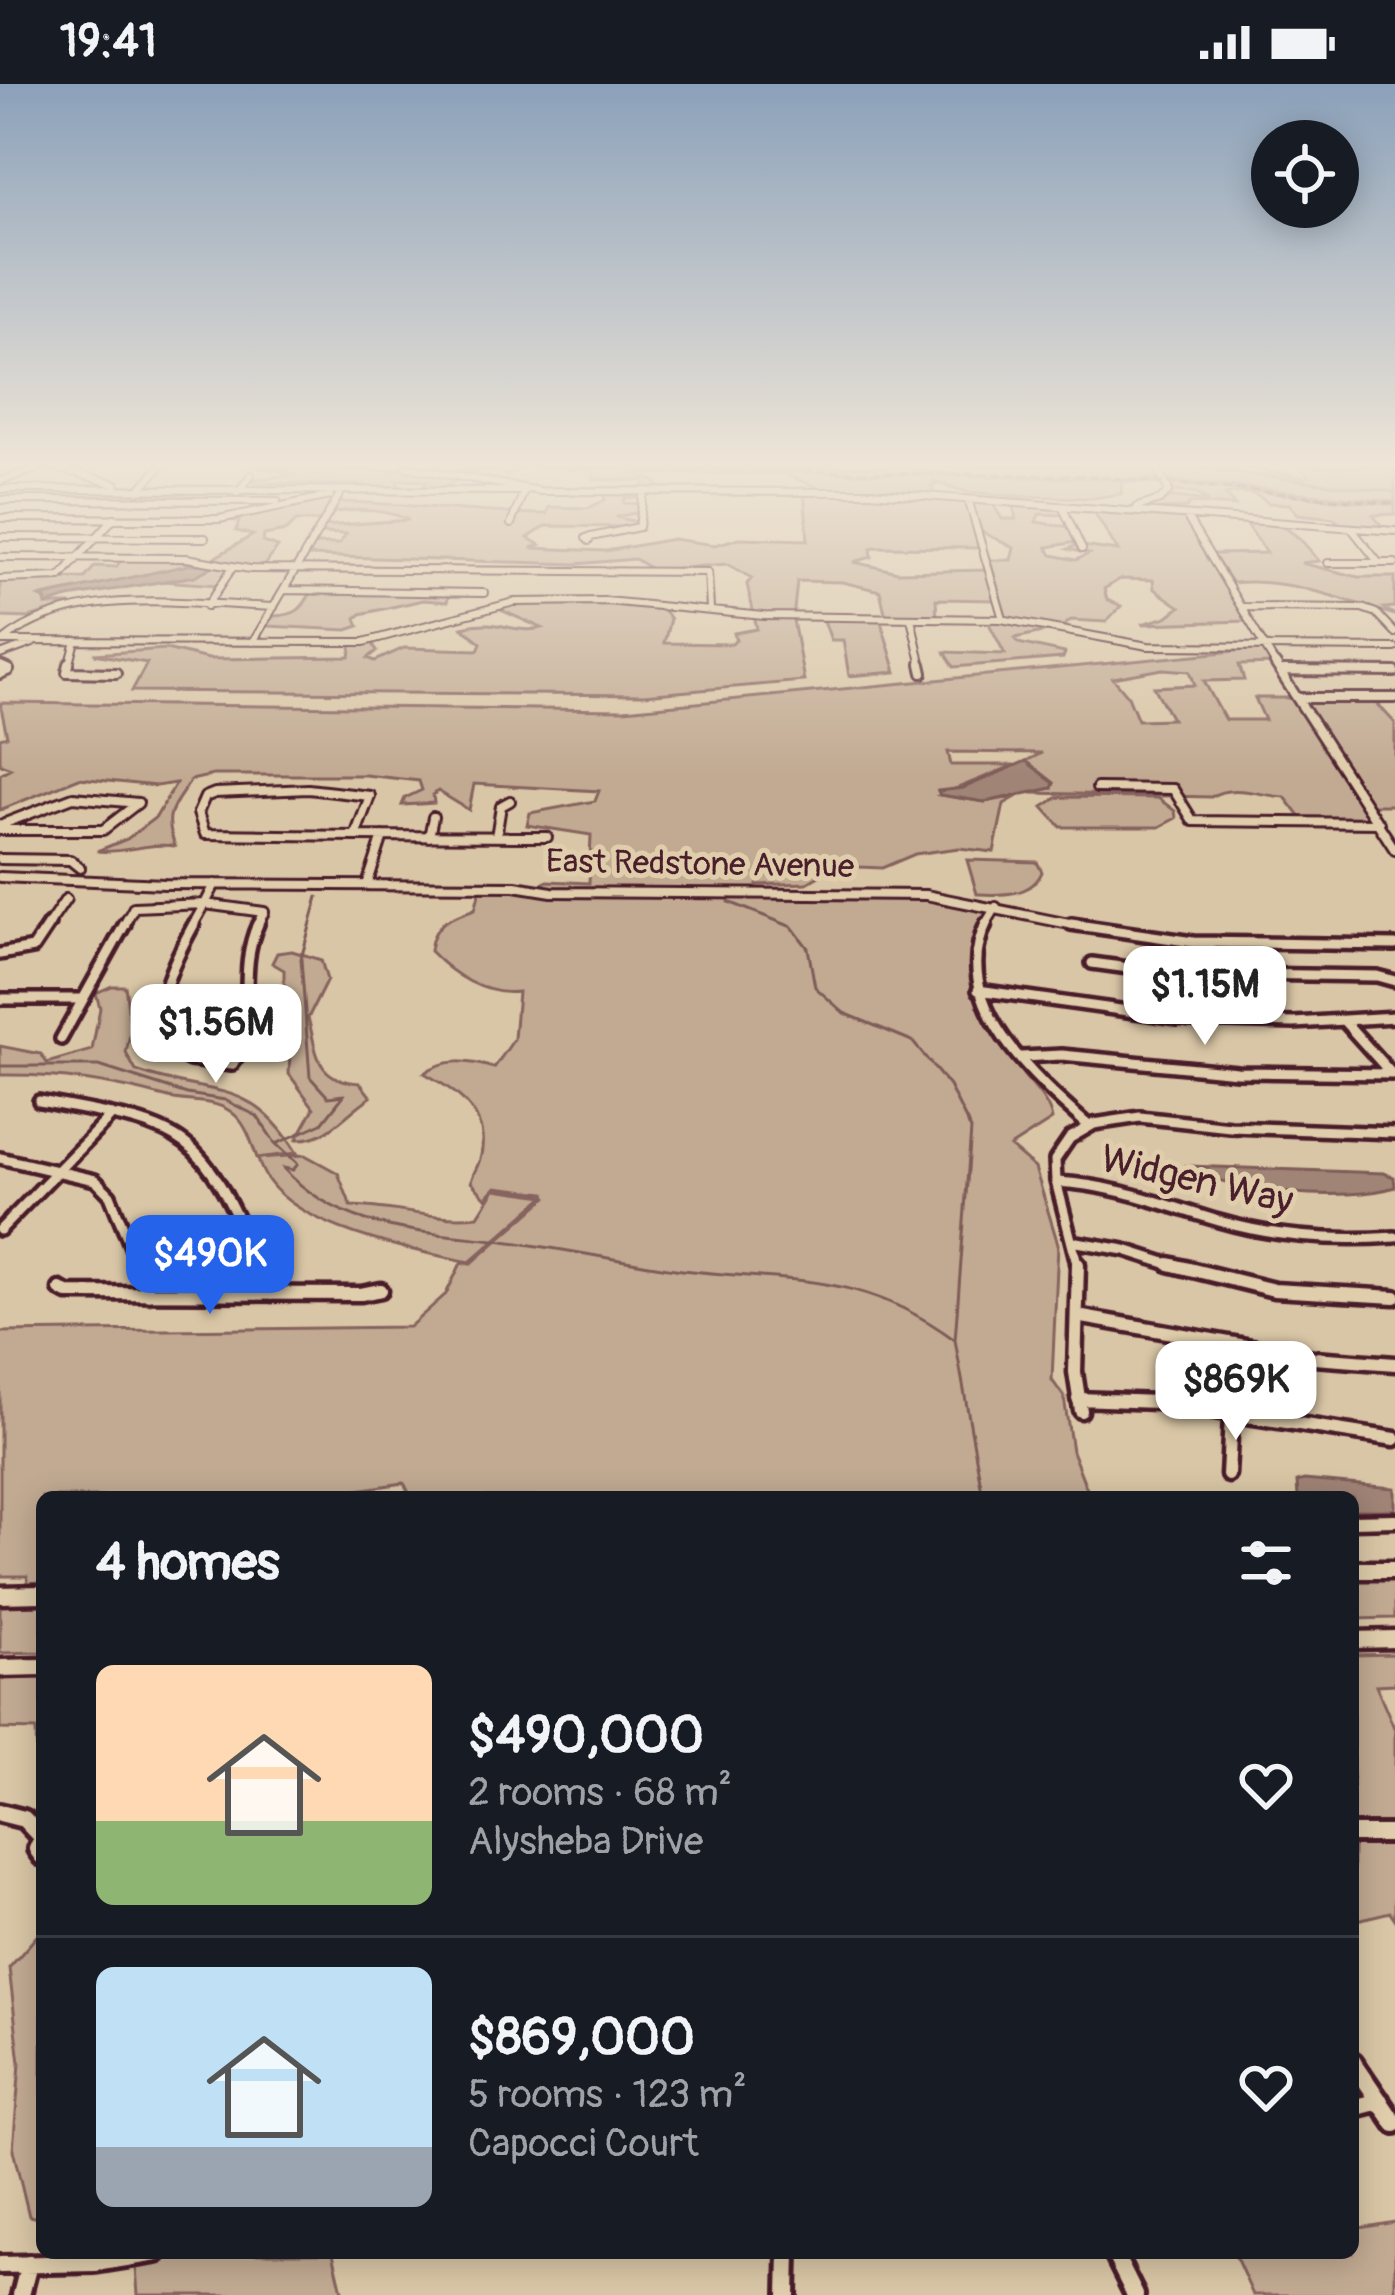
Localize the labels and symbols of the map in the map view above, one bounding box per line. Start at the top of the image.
street label: East Redstone Avenue [546,841,854,887]
pin: $1.15M [1107,946,1303,1048]
pin: $1.56M [118,984,314,1086]
street label: Widgen Way [1096,1134,1298,1226]
pin: $490K [126,1215,294,1317]
pin: $869K [1152,1341,1320,1443]

